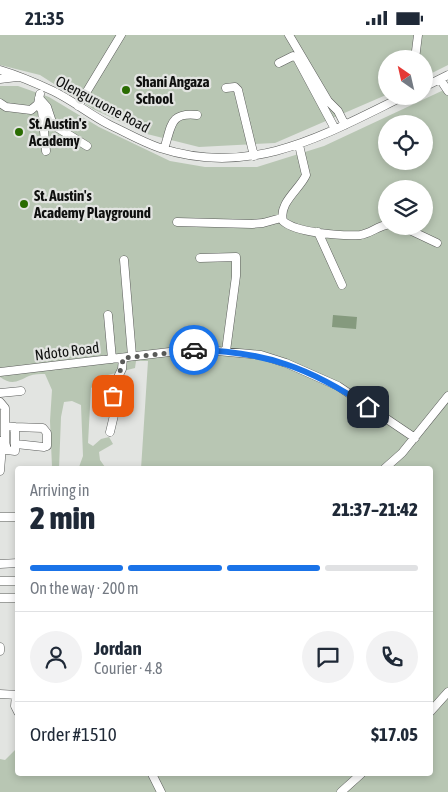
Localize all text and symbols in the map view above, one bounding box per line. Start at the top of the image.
text: 21:35 [25,7,64,29]
north arrow [378,50,432,105]
map controls [378,50,433,235]
street label: Olenguruone Road [53,72,153,136]
place label: Shani Angaza School [136,73,209,107]
marker: Shani Angaza School [120,84,132,96]
place label: St. Austin's Academy [28,115,87,149]
button: locate [378,115,433,170]
marker: St. Austin's Academy [13,126,25,138]
button: layers [378,180,433,235]
place label: St. Austin's Academy Playground [33,187,151,221]
marker: St. Austin's Academy Playground [18,198,30,210]
courier [169,325,219,375]
icon: car [180,336,208,364]
street label: Ndoto Road [34,339,100,363]
pin [92,375,134,417]
icon: bag [99,382,127,410]
pin [347,386,389,428]
icon: home [354,393,382,421]
text: Arriving in [30,481,90,499]
text: 21:37–21:42 [332,498,418,520]
text: 2 min [30,499,95,536]
text: On the way · 200 m [30,579,139,597]
button: person [30,631,82,683]
button: chat [302,631,354,683]
button: phone [366,631,418,683]
text: Jordan [94,637,142,659]
text: Courier · 4.8 [94,659,163,677]
text: Order #1510 [30,723,117,745]
text: $17.05 [371,723,418,745]

